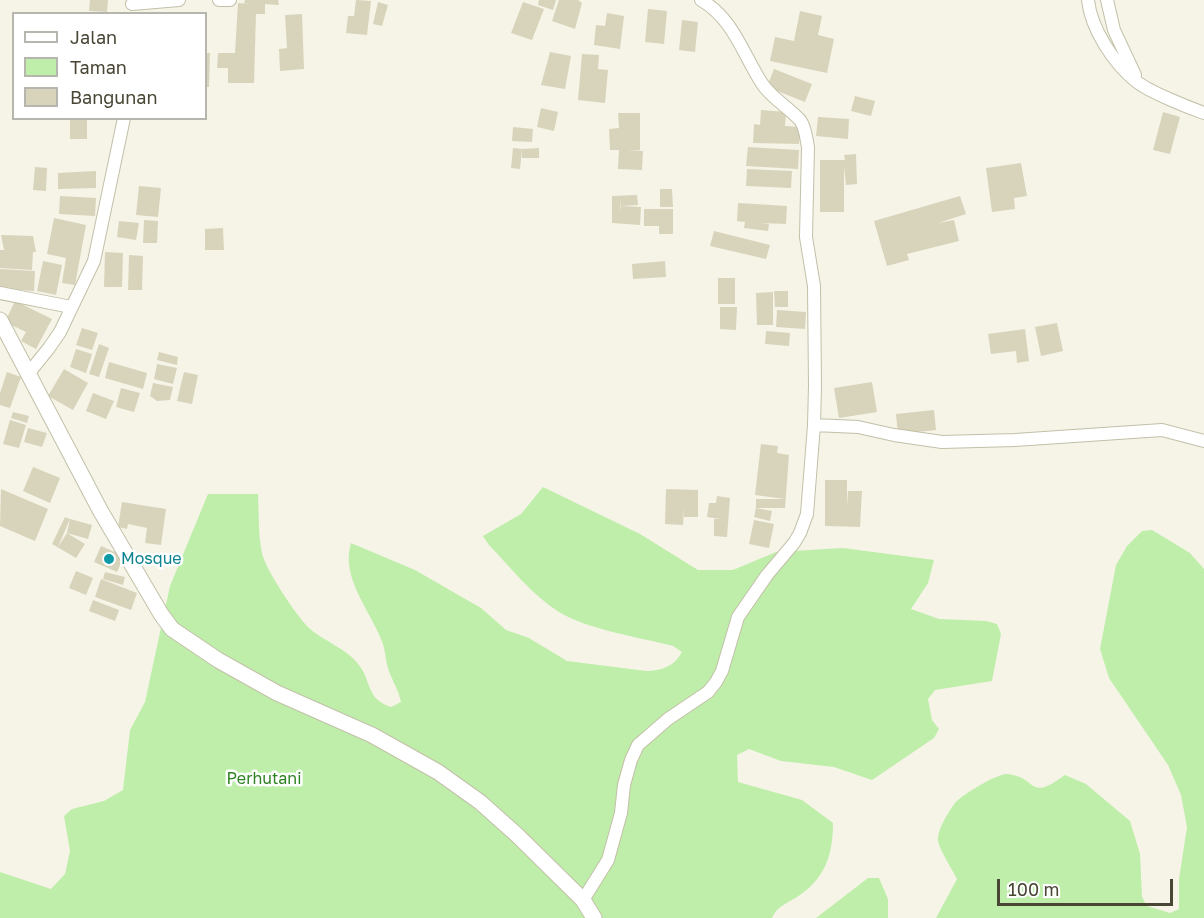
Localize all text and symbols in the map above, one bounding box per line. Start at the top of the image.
legend [12,12,207,120]
text: Jalan [70,26,117,48]
text: Taman [70,56,127,78]
text: Bangunan [70,86,158,108]
place label: Mosque [121,549,182,569]
marker: Mosque [102,552,116,566]
park label: Perhutani [227,769,301,789]
scale bar [1000,867,1176,905]
text: 100 m [1008,878,1059,900]

